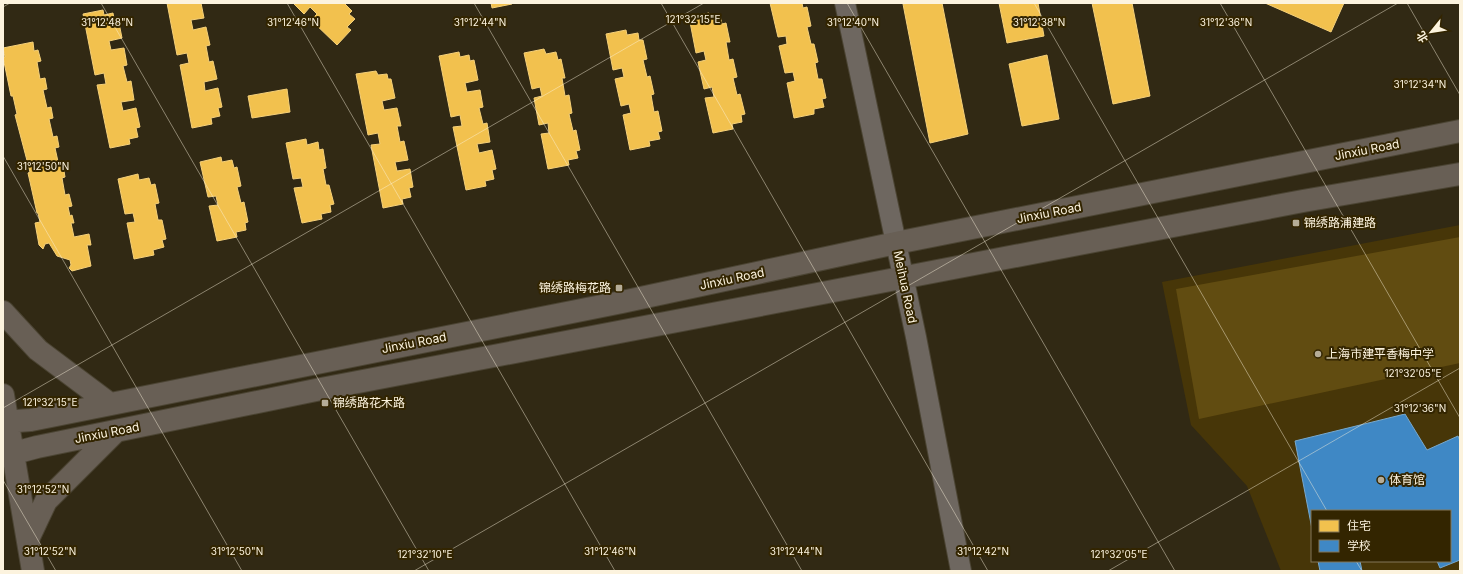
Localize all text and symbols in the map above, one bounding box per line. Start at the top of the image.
north arrow [1411,12,1451,52]
text: 121°32'15"E [666,13,720,25]
text: 31°12'48"N [81,16,133,28]
text: 31°12'46"N [267,16,319,28]
text: 31°12'44"N [454,16,506,28]
text: 31°12'40"N [827,16,879,28]
text: 31°12'38"N [1013,16,1065,28]
text: 31°12'36"N [1200,16,1252,28]
text: 北 [1414,29,1431,45]
text: 31°12'34"N [1394,78,1446,90]
street label: Jinxiu Road [1333,136,1401,163]
text: 31°12'50"N [17,160,69,172]
street label: Jinxiu Road [1015,199,1083,226]
place label: 锦绣路浦建路 [1304,215,1376,230]
marker: 锦绣路浦建路 [1291,218,1301,228]
street label: Meihua Road [890,249,921,325]
street label: Jinxiu Road [698,264,766,293]
place label: 锦绣路梅花路 [539,280,611,295]
marker: 锦绣路梅花路 [614,283,624,293]
street label: Jinxiu Road [380,329,448,356]
place label: 上海市建平香梅中学 [1326,346,1434,361]
marker: 上海市建平香梅中学 [1313,349,1323,359]
text: 121°32'05"E [1384,367,1442,379]
place label: 锦绣路花木路 [333,395,405,410]
text: 121°32'15"E [23,396,77,408]
marker: 锦绣路花木路 [320,398,330,408]
text: 31°12'36"N [1394,402,1446,414]
street label: Jinxiu Road [73,419,141,446]
place label: 体育馆 [1389,472,1425,487]
marker: 体育馆 [1376,475,1386,485]
text: 31°12'52"N [17,483,69,495]
legend [1311,510,1451,562]
text: 住宅 [1347,518,1371,533]
text: 学校 [1347,538,1371,553]
text: 31°12'52"N [24,545,76,557]
text: 31°12'50"N [211,545,263,557]
text: 31°12'46"N [584,545,636,557]
text: 31°12'44"N [770,545,822,557]
text: 31°12'42"N [957,545,1009,557]
text: 121°32'10"E [397,548,453,560]
text: 121°32'05"E [1090,548,1148,560]

